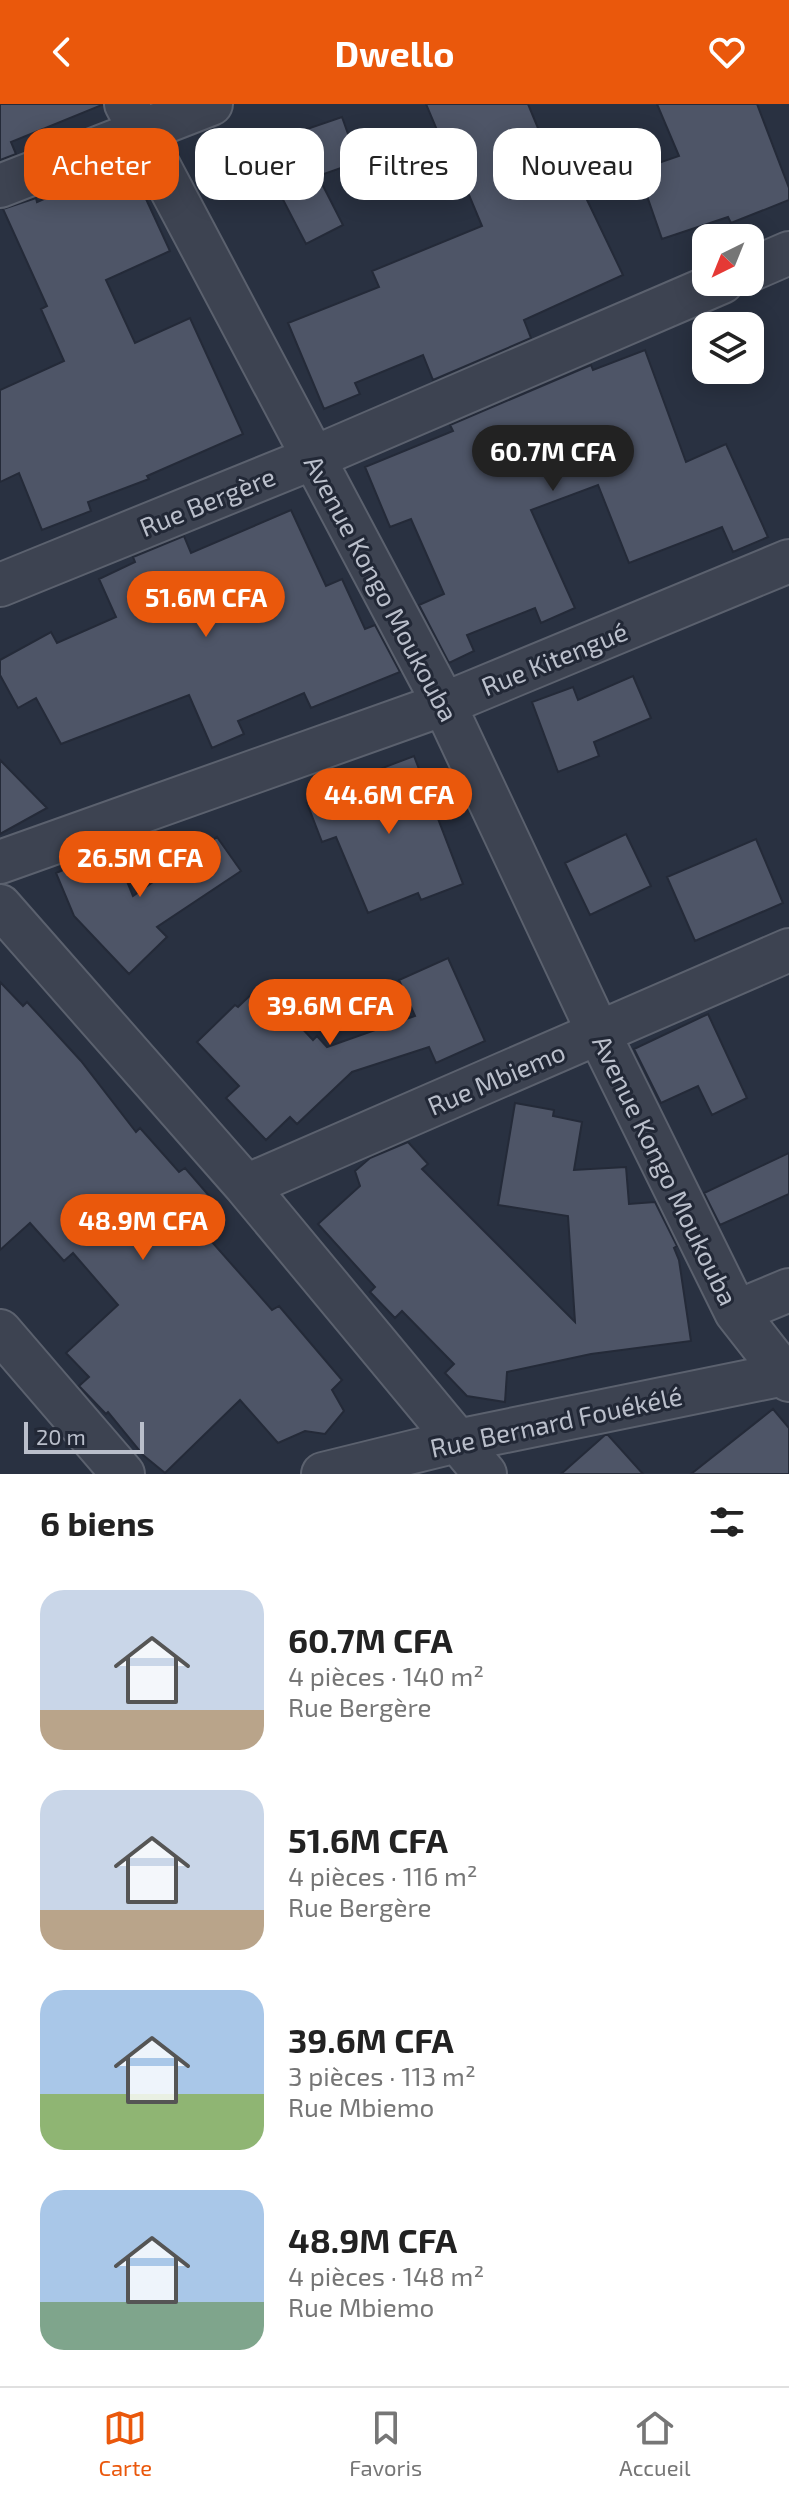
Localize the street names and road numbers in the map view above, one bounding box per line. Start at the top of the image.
street label: Avenue Kongo Moukouba [299,450,465,726]
street label: Rue Bergère [135,460,279,542]
street label: Rue Kitengué [476,615,632,701]
street label: Avenue Kongo Moukouba [587,1030,745,1310]
street label: Rue Mbiemo [423,1035,569,1121]
street label: Rue Bernard Fouékélé [427,1379,685,1463]

